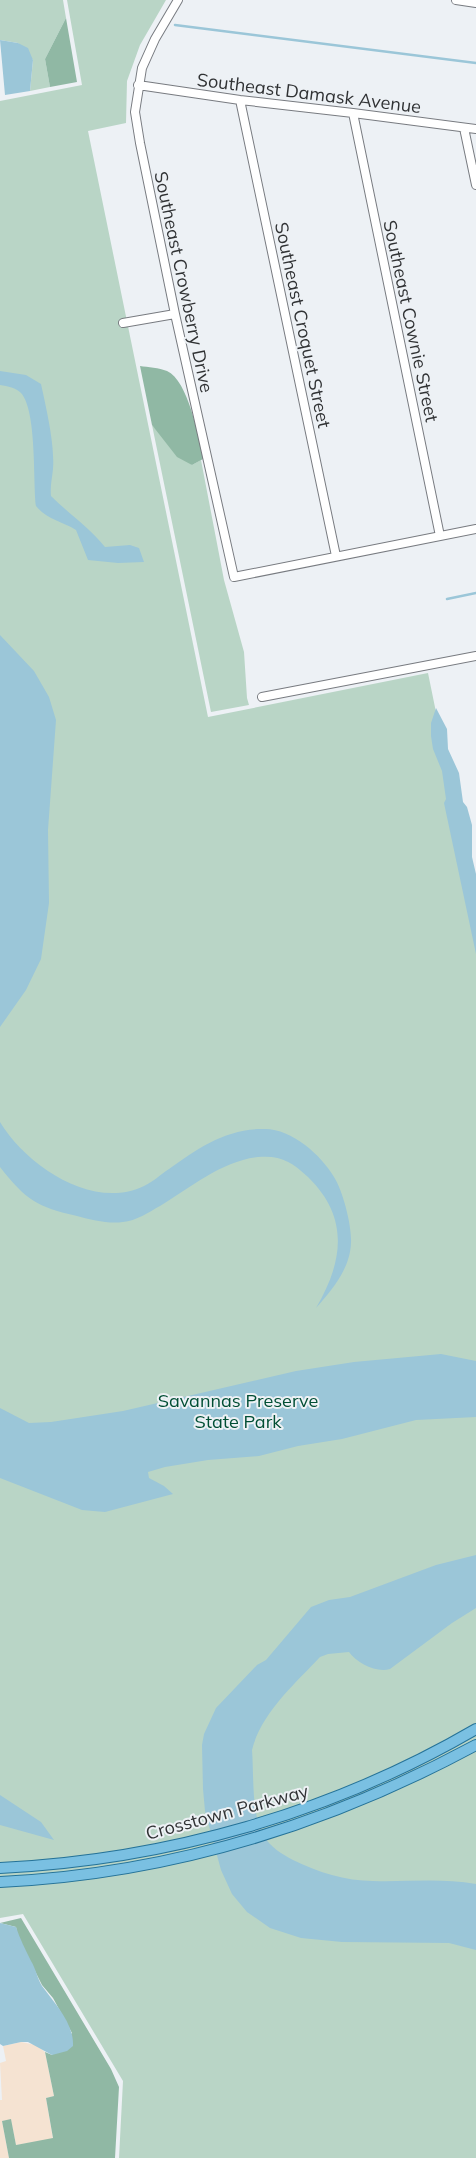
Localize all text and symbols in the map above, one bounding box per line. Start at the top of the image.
street label: Southeast Damask Avenue [196,68,422,118]
street label: Southeast Crowberry Drive [149,169,219,395]
street label: Southeast Cownie Street [378,218,444,424]
street label: Southeast Croquet Street [270,220,336,430]
park label: Savannas Preserve State Park [158,1389,318,1433]
street label: Crosstown Parkway [143,1779,311,1845]

